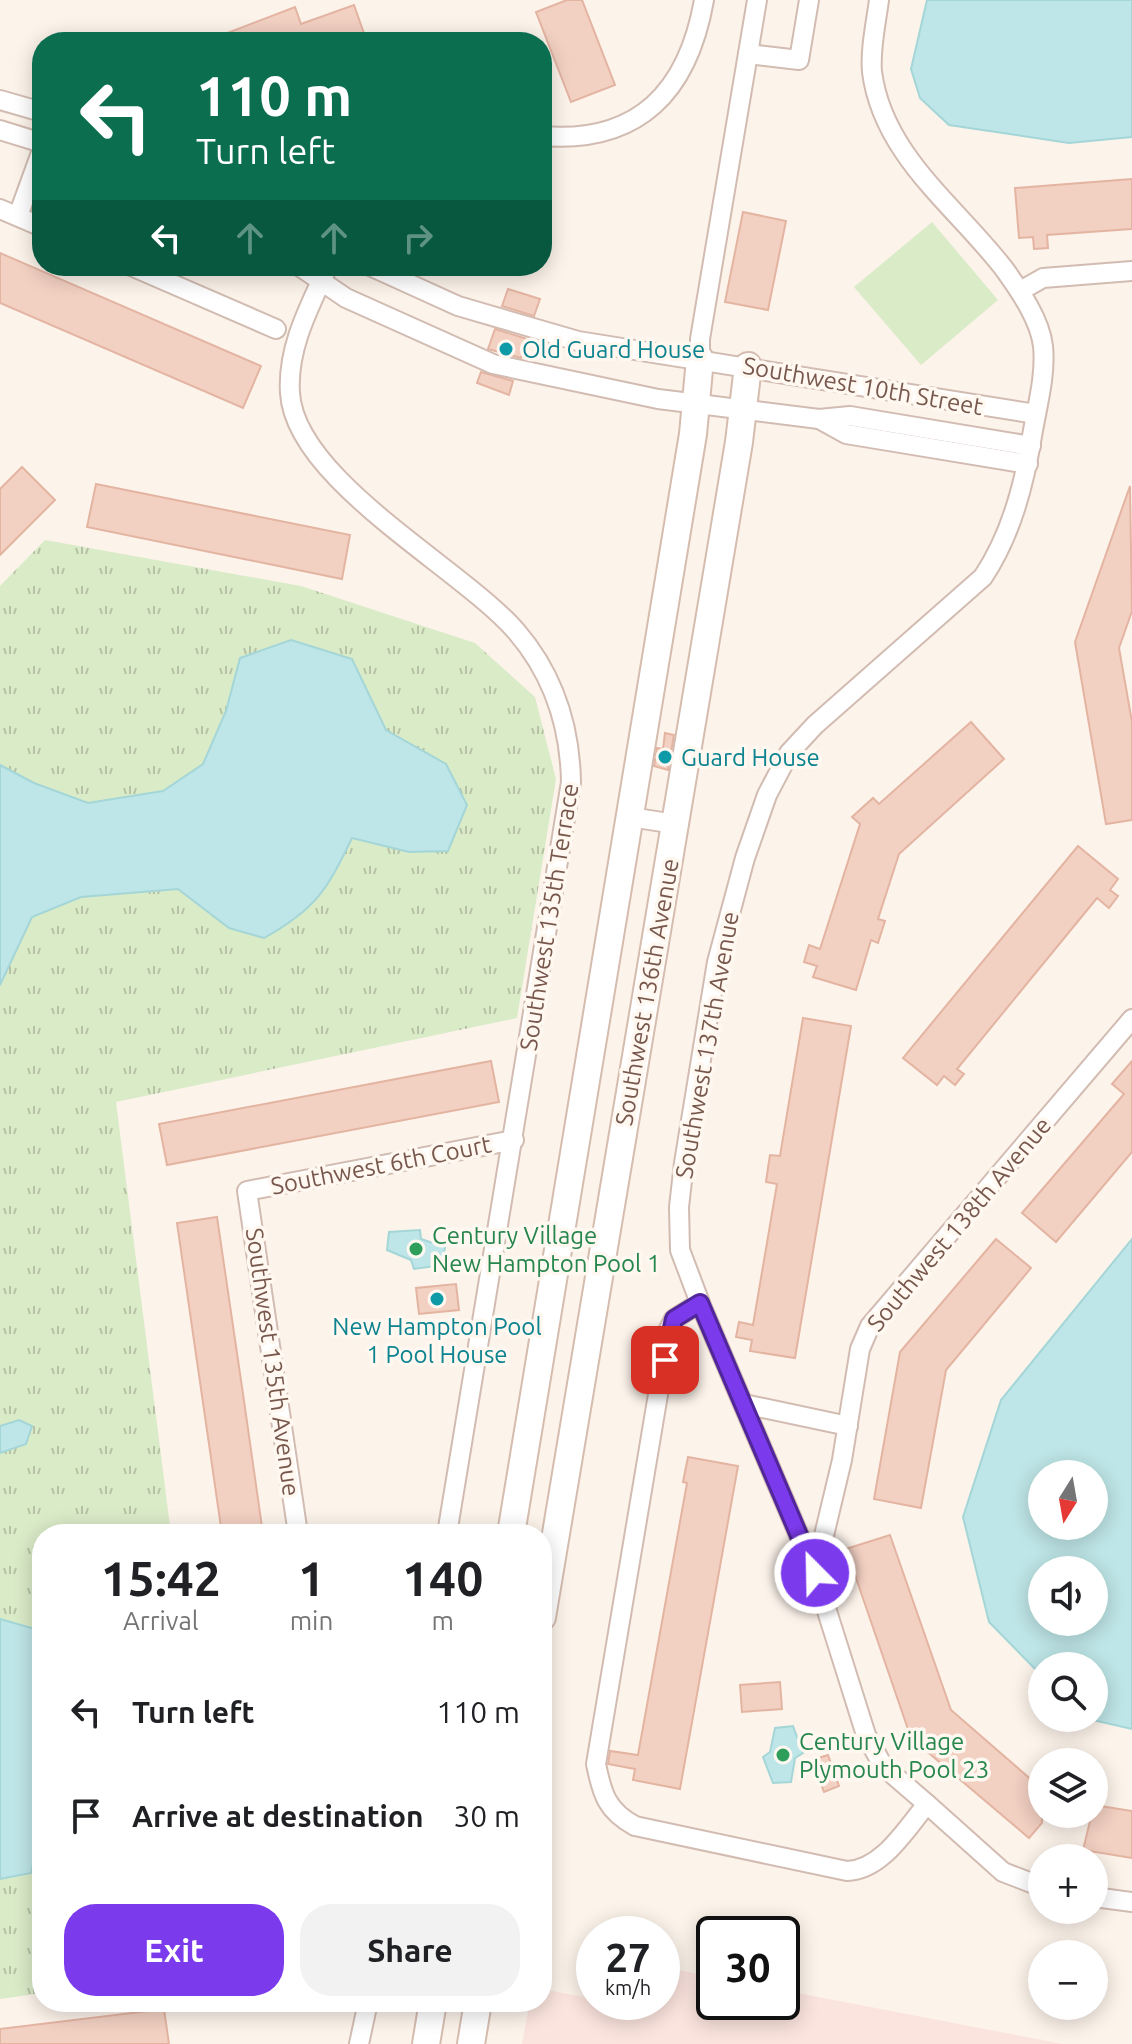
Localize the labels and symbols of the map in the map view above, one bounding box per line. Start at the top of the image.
place label: Old Guard House [522,336,705,363]
marker: Old Guard House [497,340,515,358]
street label: Southwest 10th Street [741,352,986,421]
place label: Guard House [681,744,820,771]
marker: Guard House [656,748,674,766]
street label: Southwest 135th Terrace [515,781,583,1053]
street label: Southwest 136th Avenue [610,856,684,1128]
street label: Southwest 137th Avenue [670,909,744,1181]
street label: Southwest 138th Avenue [862,1112,1056,1336]
street label: Southwest 6th Court [269,1130,494,1200]
place label: Century Village New Hampton Pool 1 [432,1222,660,1277]
street label: Southwest 135th Avenue [241,1226,305,1498]
marker: Century Village New Hampton Pool 1 [407,1240,425,1258]
marker: New Hampton Pool 1 Pool House [428,1290,446,1308]
place label: New Hampton Pool 1 Pool House [332,1313,542,1368]
pin [631,1326,699,1394]
north arrow [1028,1460,1108,1540]
position arrow [773,1531,857,1615]
place label: Century Village Plymouth Pool 23 [799,1728,989,1783]
marker: Century Village Plymouth Pool 23 [774,1746,792,1764]
speed limit sign: 30 [696,1916,800,2020]

